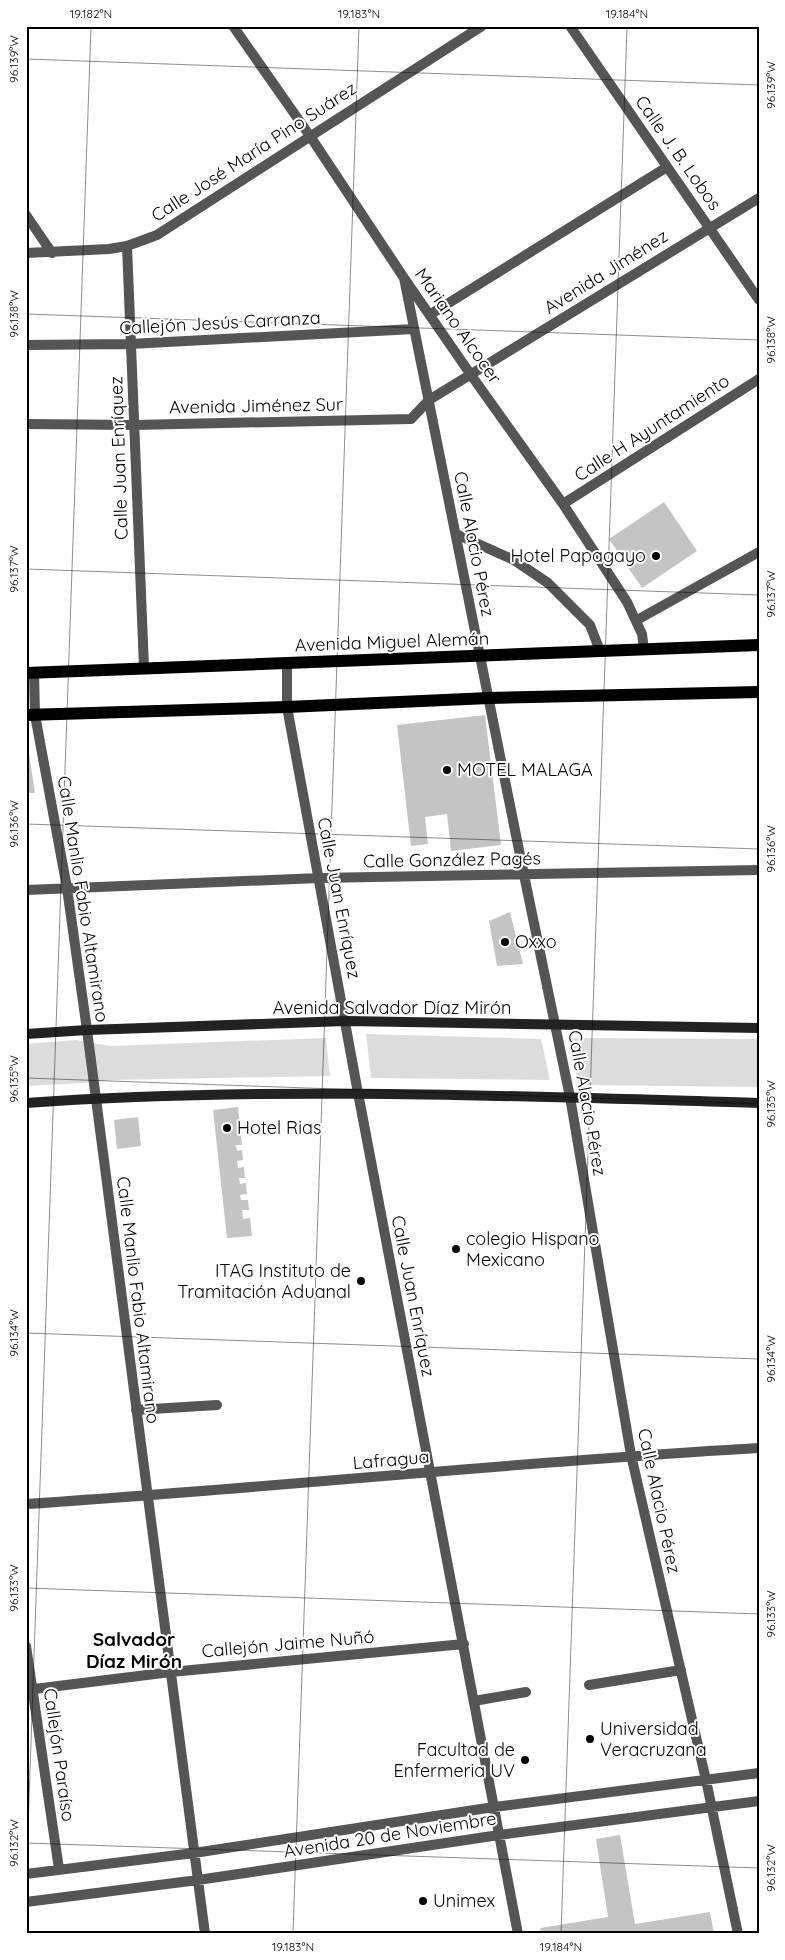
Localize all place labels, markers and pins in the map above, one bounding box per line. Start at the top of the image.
place label: Hotel Papagayo [511,544,646,567]
marker: Hotel Papagayo [650,550,662,562]
place label: MOTEL MALAGA [457,758,593,781]
marker: MOTEL MALAGA [441,764,453,776]
place label: Oxxo [515,930,557,953]
marker: Oxxo [499,936,511,948]
place label: Hotel Rias [237,1116,321,1139]
marker: Hotel Rias [221,1122,233,1134]
place label: colegio Hispano Mexicano [466,1227,599,1271]
marker: colegio Hispano Mexicano [450,1243,462,1255]
place label: ITAG Instituto de Tramitación Aduanal [177,1259,351,1303]
marker: ITAG Instituto de Tramitación Aduanal [355,1275,367,1287]
place label: Universidad Veracruzana [600,1717,707,1761]
marker: Universidad Veracruzana [584,1733,596,1745]
place label: Facultad de Enfermeria UV [393,1738,515,1782]
marker: Facultad de Enfermeria UV [519,1754,531,1766]
place label: Unimex [433,1889,496,1912]
marker: Unimex [417,1895,429,1907]

